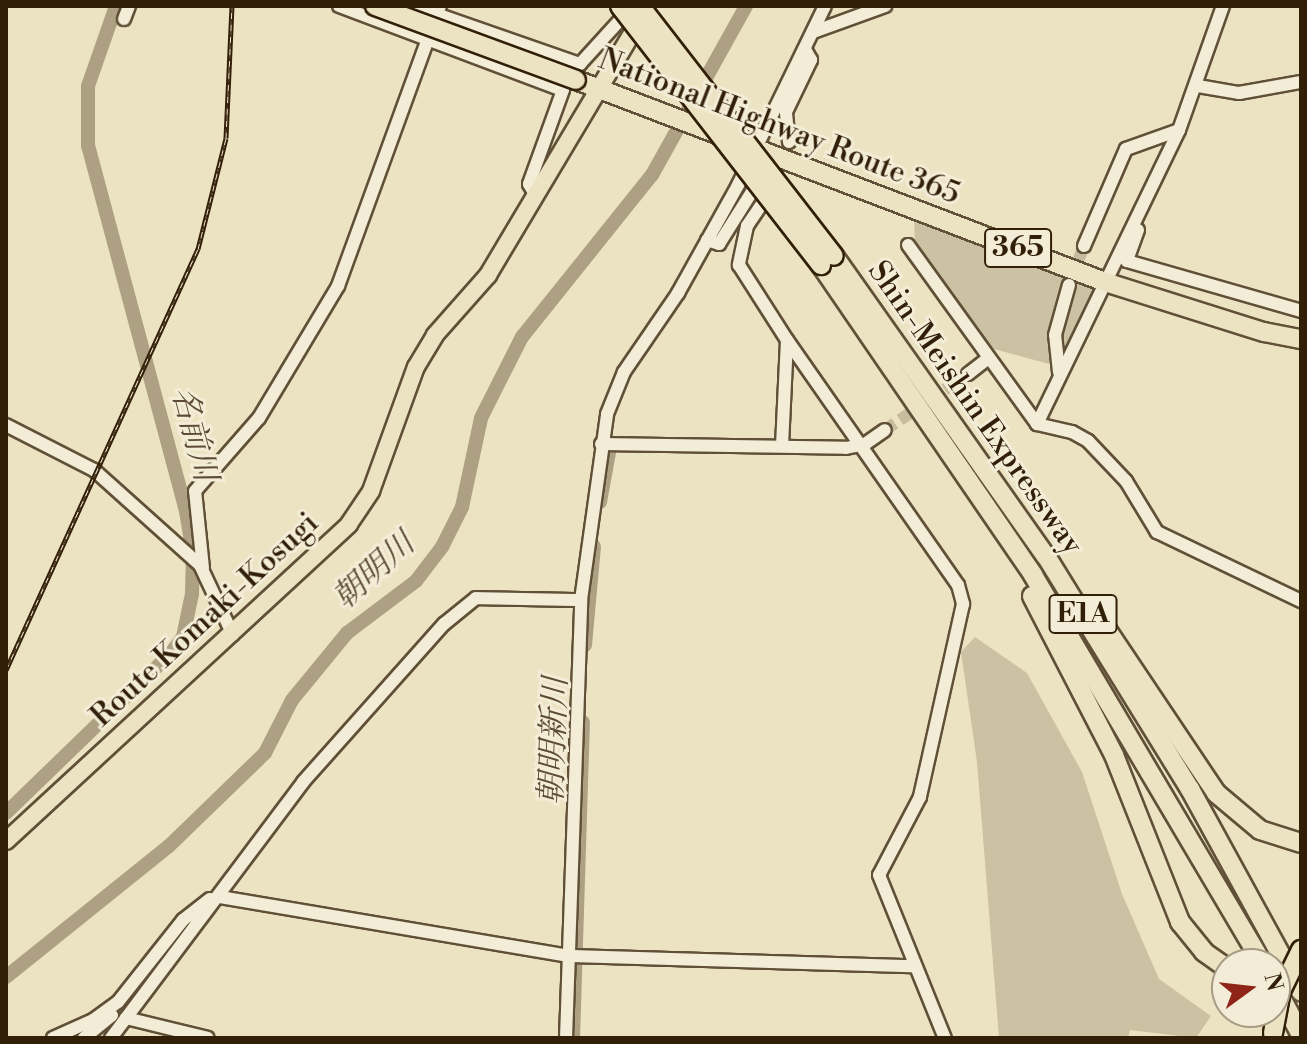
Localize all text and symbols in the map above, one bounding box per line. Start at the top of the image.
street label: National Highway Route 365 [593,41,965,213]
road number: 365 [984,224,1052,272]
street label: Shin-Meishin Expressway [860,254,1090,562]
water label: 名前川 [163,383,225,485]
street label: Route Komaki-Kosugi [84,505,326,735]
water label: 朝明川 [325,525,423,617]
road number: E1A [1047,590,1119,638]
water label: 朝明新川 [533,676,575,806]
north arrow [1211,948,1291,1028]
text: N [1257,970,1288,994]

